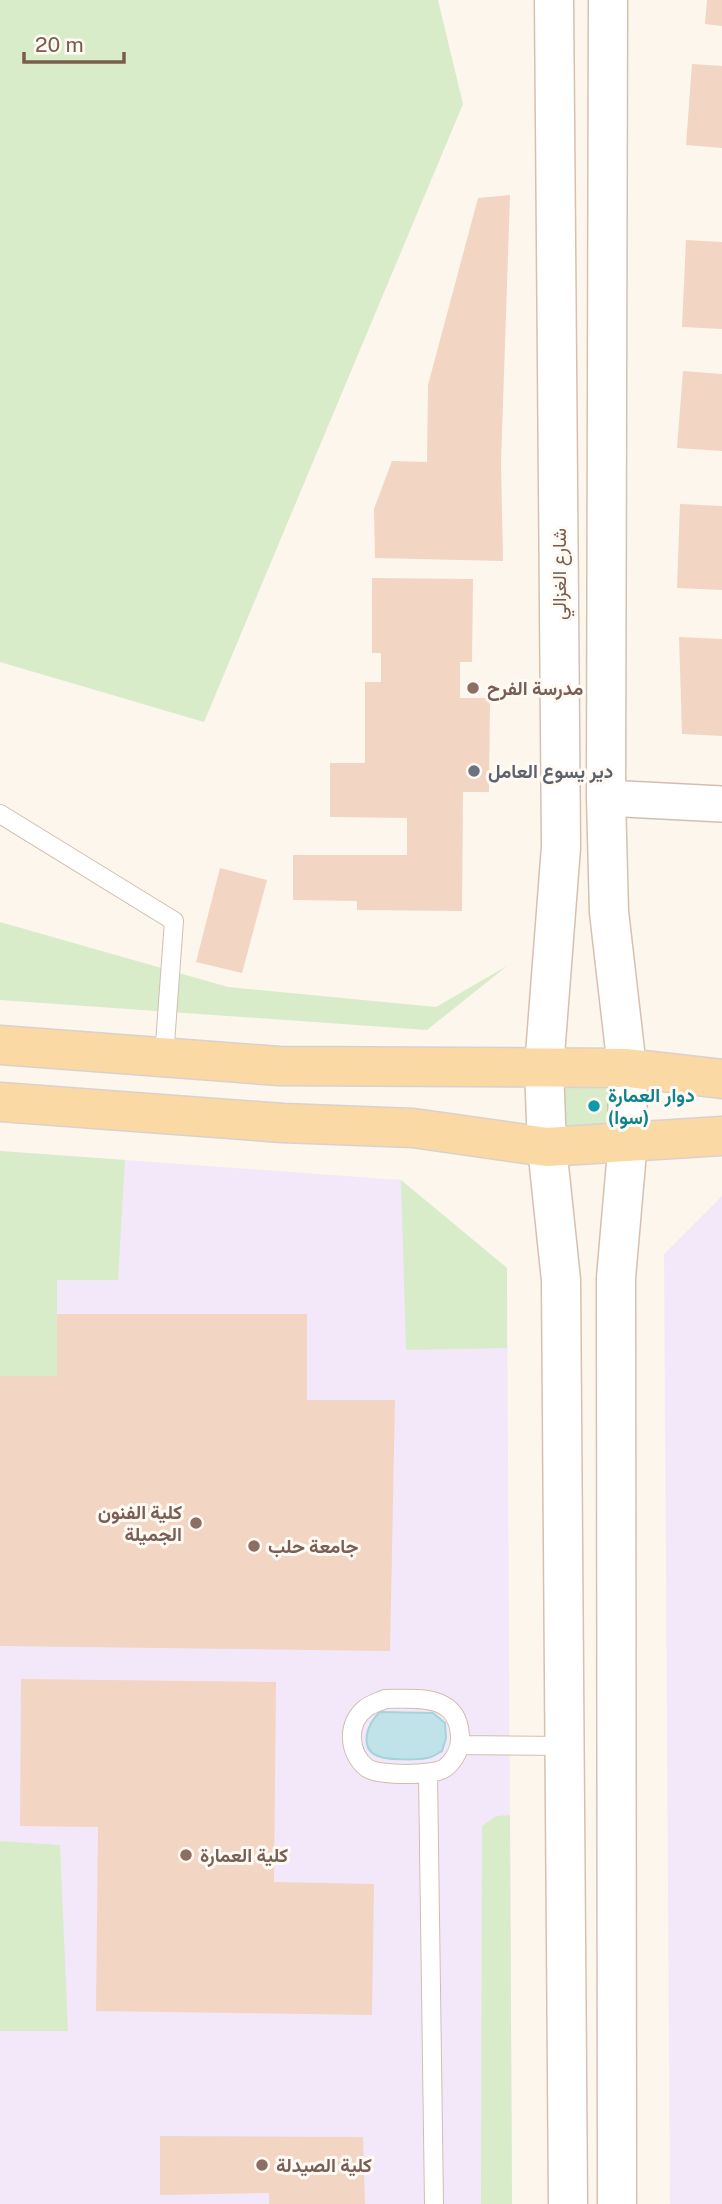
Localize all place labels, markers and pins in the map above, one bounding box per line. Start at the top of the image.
place label: مدرسة الفرح [487,677,583,701]
marker: مدرسة الفرح [465,680,481,696]
place label: دير يسوع العامل [488,760,613,784]
marker: دير يسوع العامل [466,763,482,779]
place label: دوار العمارة (سوا) [608,1084,695,1130]
marker: دوار العمارة (سوا) [586,1098,602,1114]
place label: كلية الفنون الجميلة [98,1501,182,1546]
marker: كلية الفنون الجميلة [188,1515,204,1531]
place label: جامعة حلب [268,1535,359,1558]
marker: جامعة حلب [246,1538,262,1554]
place label: كلية العمارة [200,1844,289,1868]
marker: كلية العمارة [178,1847,194,1863]
place label: كلية الصيدلة [276,2154,372,2177]
marker: كلية الصيدلة [254,2157,270,2173]

